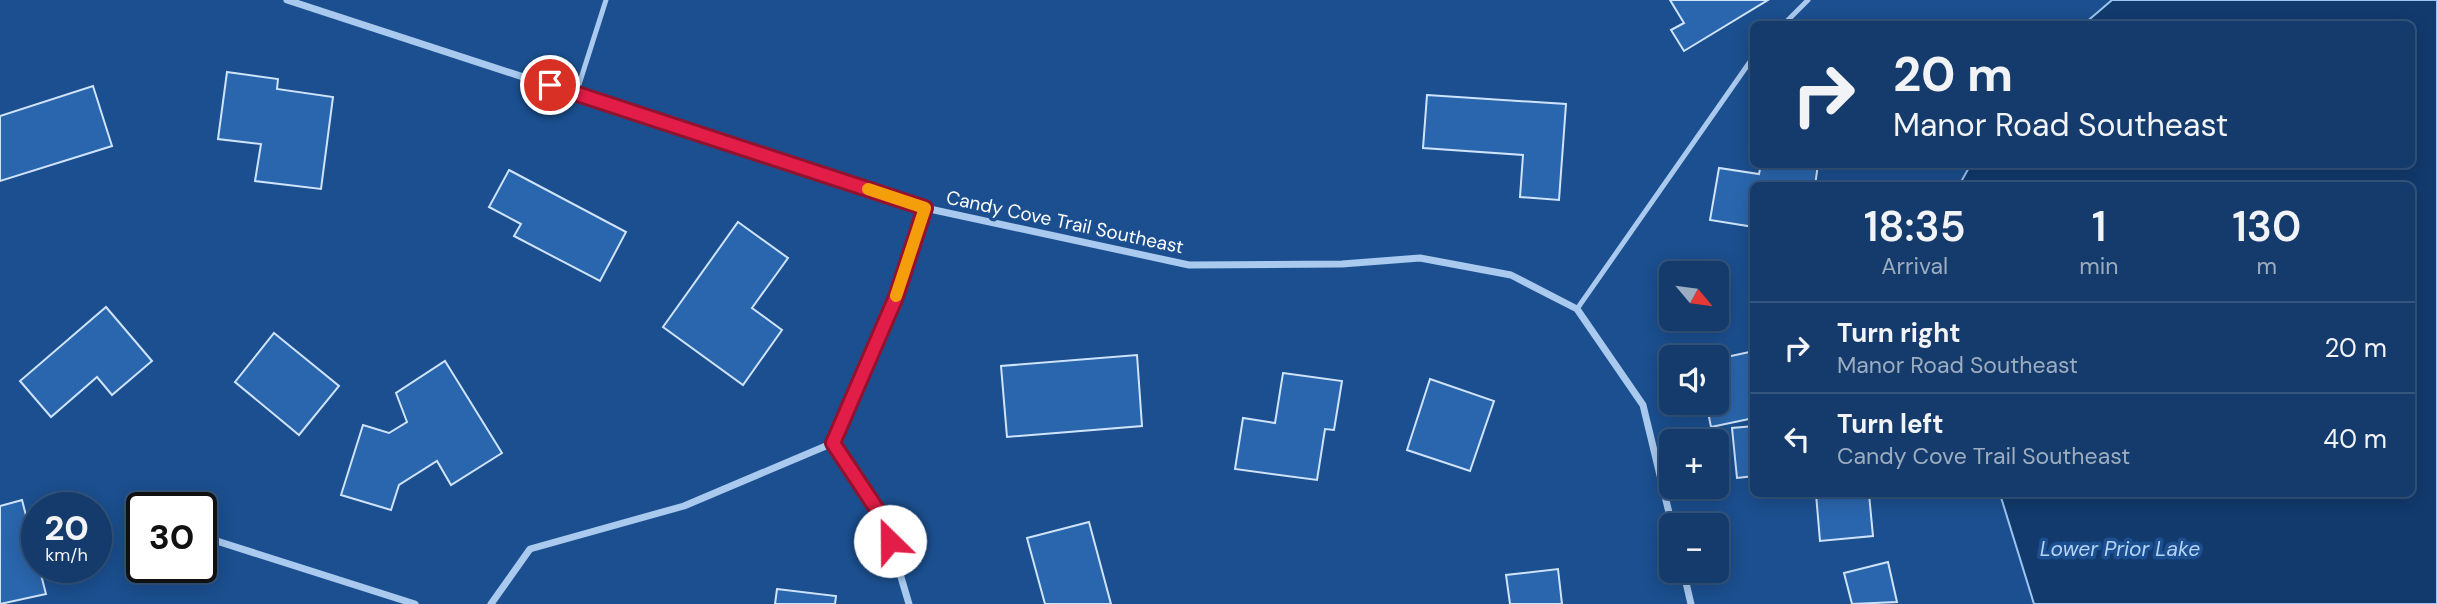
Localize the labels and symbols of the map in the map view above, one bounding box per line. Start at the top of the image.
pin [520,55,580,115]
street label: Candy Cove Trail Southeast [944,185,1186,259]
north arrow [1659,261,1729,331]
speed limit sign: 30 [126,492,217,583]
position arrow [853,504,927,578]
water label: Lower Prior Lake [2040,535,2200,563]

